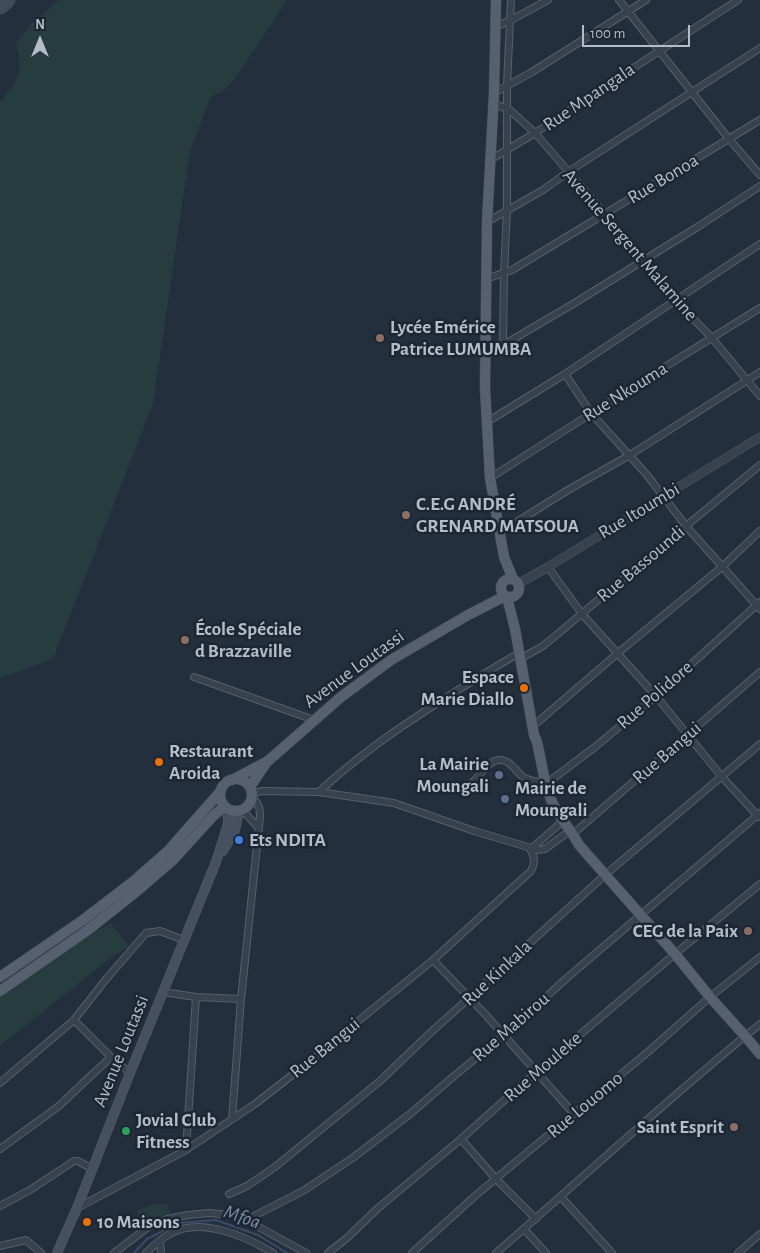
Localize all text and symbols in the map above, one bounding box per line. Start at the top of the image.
north arrow [15,15,65,65]
scale bar [585,15,692,47]
text: N [35,18,45,32]
text: 100 m [590,26,625,41]
street label: Rue Mpangala [539,58,639,136]
street label: Rue Bonoa [623,149,703,209]
street label: Avenue Sergent Malamine [558,164,702,326]
place label: Lycée Emérice Patrice LUMUMBA [390,316,531,360]
marker: Lycée Emérice Patrice LUMUMBA [374,332,386,344]
street label: Rue Nkouma [578,357,672,427]
street label: Rue Itoumbi [594,478,684,544]
place label: C.E.G ANDRÉ GRENARD MATSOUA [416,493,579,537]
marker: C.E.G ANDRÉ GRENARD MATSOUA [400,509,412,521]
street label: Rue Bassoundi [592,521,690,607]
place label: École Spéciale d Brazzaville [195,618,302,662]
street label: Avenue Loutassi [299,625,409,713]
marker: École Spéciale d Brazzaville [179,634,191,646]
street label: Rue Polidore [612,656,698,734]
place label: Espace Marie Diallo [421,666,514,710]
marker: Espace Marie Diallo [518,682,530,694]
street label: Rue Bangui [628,717,706,789]
place label: Restaurant Aroida [169,740,253,784]
place label: La Mairie Moungali [417,753,489,797]
marker: Restaurant Aroida [153,756,165,768]
marker: La Mairie Moungali [493,769,505,781]
place label: Mairie de Moungali [515,777,587,821]
marker: Mairie de Moungali [499,793,511,805]
place label: Ets NDITA [249,829,326,851]
marker: Ets NDITA [233,834,245,846]
place label: CEG de la Paix [633,920,738,942]
marker: CEG de la Paix [742,925,754,937]
street label: Rue Kinkala [457,935,537,1011]
street label: Rue Mabirou [468,987,554,1067]
street label: Avenue Loutassi [88,992,154,1110]
street label: Rue Bangui [285,1013,365,1083]
street label: Rue Mouleke [499,1027,587,1107]
street label: Rue Louomo [542,1067,628,1143]
place label: Jovial Club Fitness [136,1109,216,1153]
place label: Saint Esprit [637,1116,724,1138]
marker: Saint Esprit [728,1121,740,1133]
marker: Jovial Club Fitness [120,1125,132,1137]
water label: Mfoa [220,1200,264,1234]
place label: 10 Maisons [97,1211,180,1233]
marker: 10 Maisons [81,1216,93,1228]

